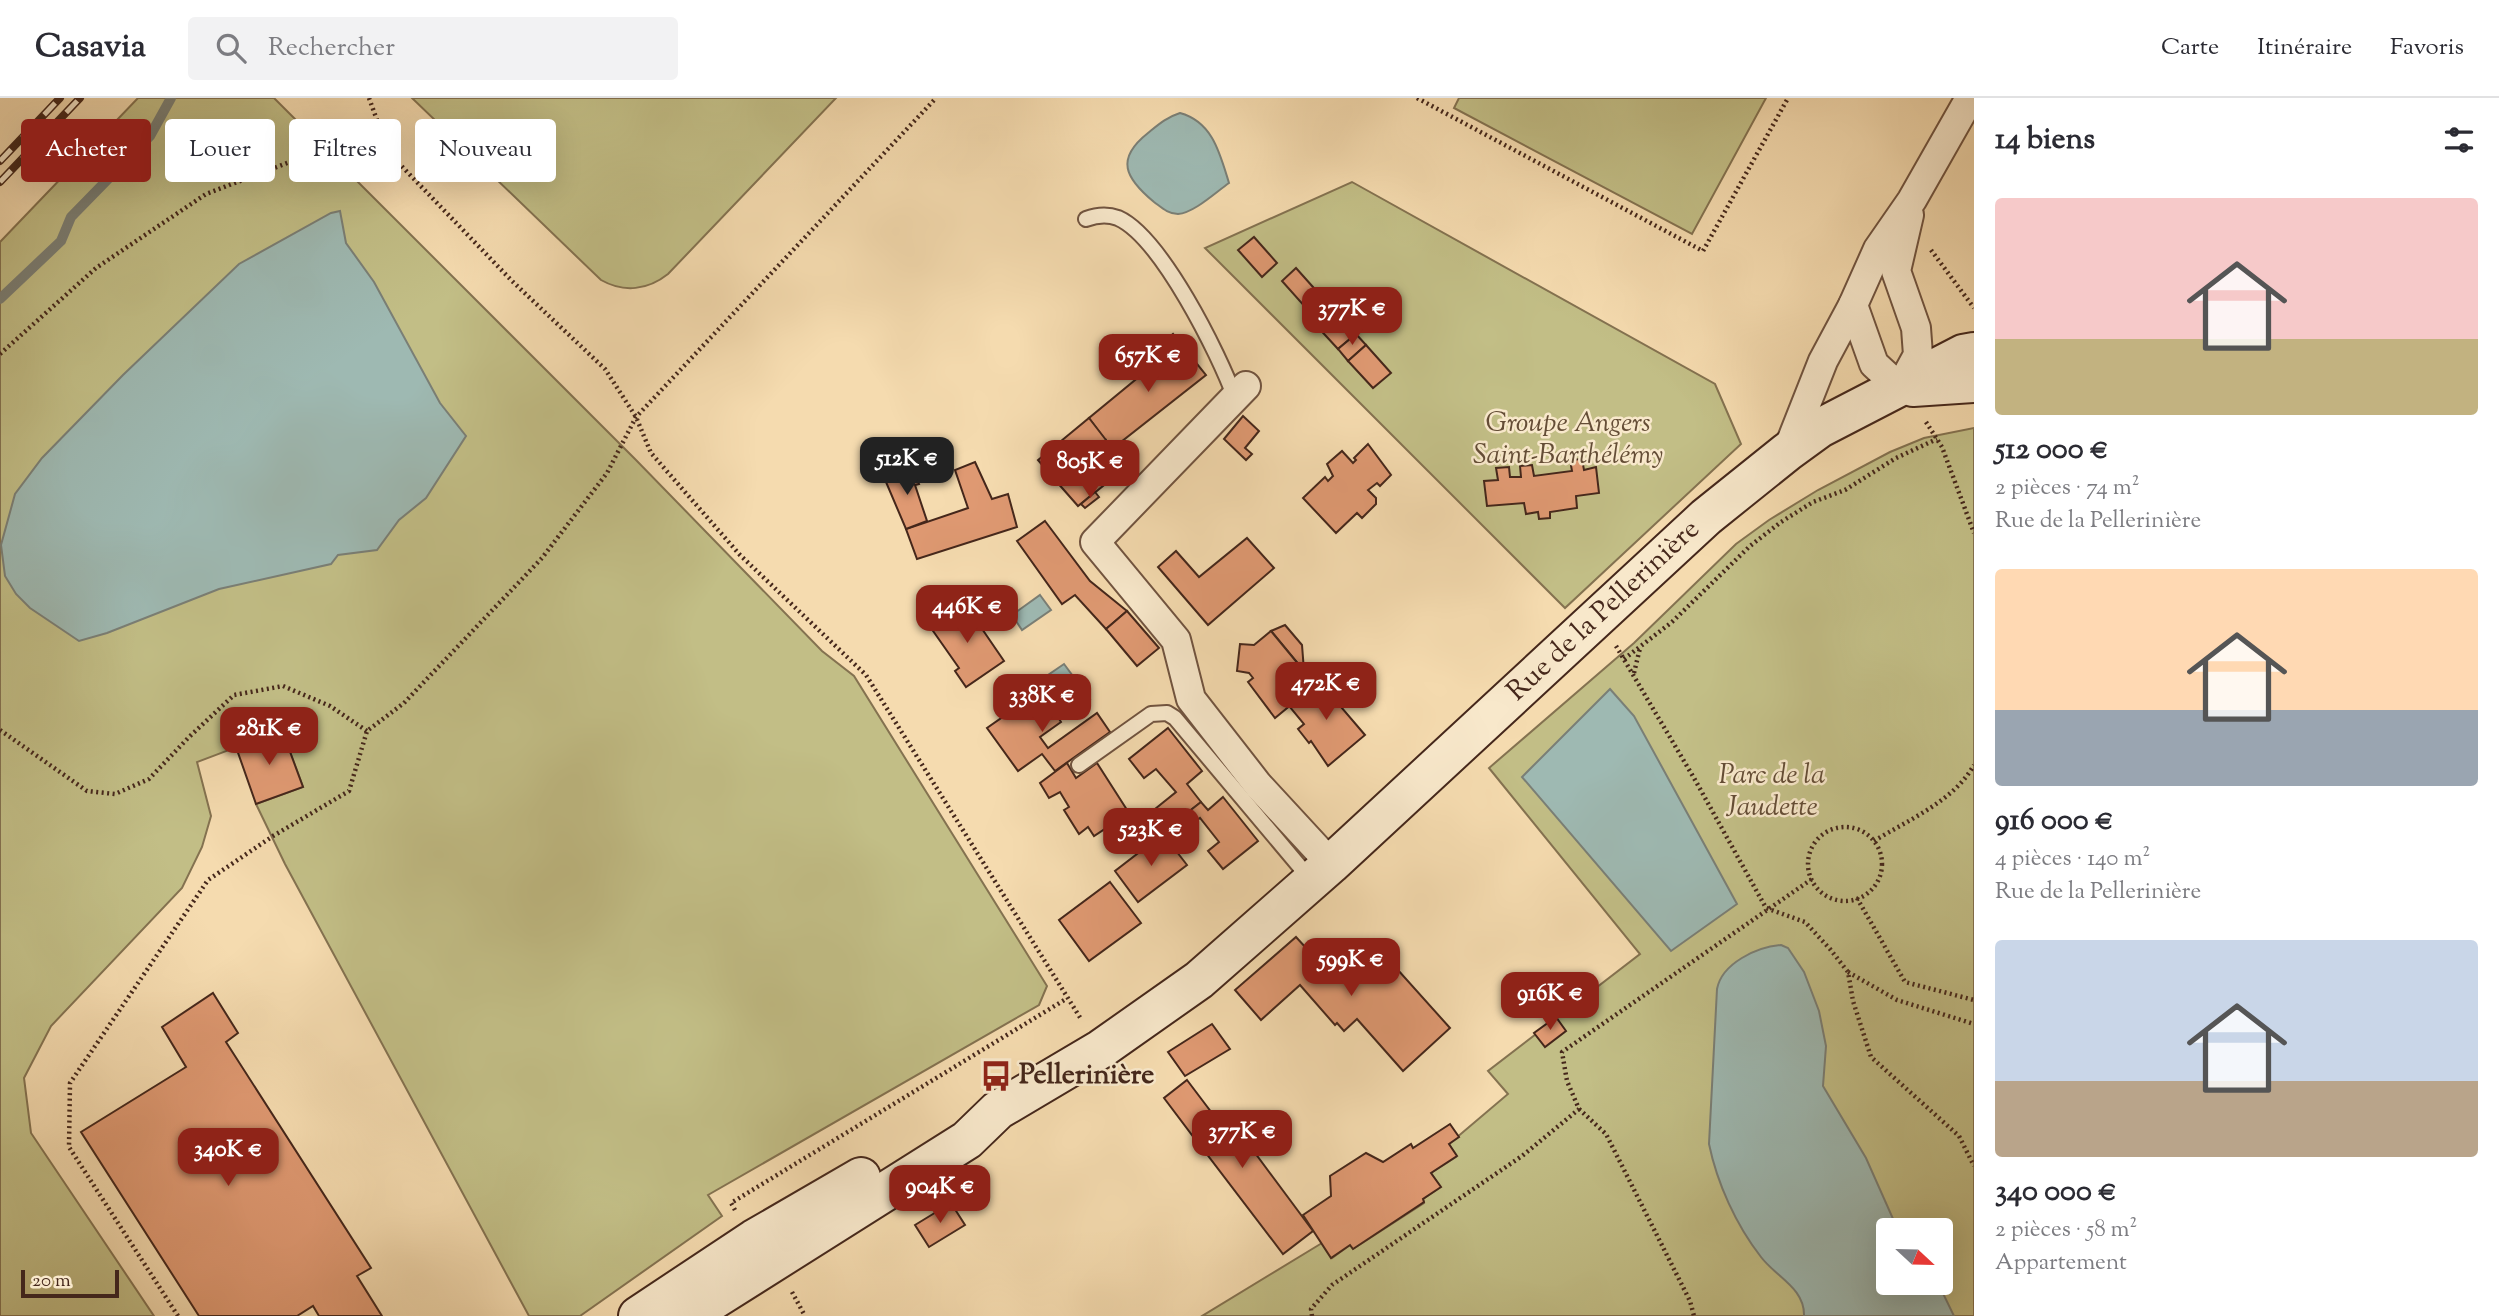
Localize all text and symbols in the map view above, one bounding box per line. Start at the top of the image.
search box [188,17,678,80]
text: Casavia [35,24,146,72]
icon: search [212,29,250,67]
text: Rechercher [268,30,395,67]
text: Carte [2161,31,2219,65]
text: Itinéraire [2257,31,2352,65]
text: Favoris [2390,31,2464,65]
chip: Acheter [21,119,151,182]
chip: Louer [165,119,275,182]
chip: Filtres [289,119,401,182]
chip: Nouveau [415,119,556,182]
text: 14 biens [1995,119,2095,162]
icon: filters [2440,121,2478,159]
icon: home [2174,243,2300,369]
pin: 377K € [1295,288,1409,347]
text: 377K € [1318,293,1386,326]
pin: 657K € [1091,334,1205,394]
text: 657K € [1115,340,1181,373]
park label: Groupe Angers Saint-Barthélémy [1473,404,1663,476]
text: 512 000 € [1995,429,2108,472]
pin: 512K € [850,438,964,497]
pin: 805K € [1033,440,1147,500]
text: 512K € [876,443,938,476]
text: 805K € [1056,446,1124,479]
text: 2 pièces · 74 m² [1995,472,2140,505]
text: Rue de la Pellerinière [1995,505,2201,538]
street label: Rue de la Pellerinière [1499,511,1709,711]
pin: 446K € [910,586,1024,645]
text: 446K € [932,591,1002,624]
icon: home [2174,614,2300,740]
pin: 472K € [1269,662,1383,722]
text: 472K € [1291,668,1361,701]
pin: 338K € [985,674,1099,734]
text: 338K € [1009,680,1075,713]
pin: 281K € [212,708,326,767]
text: 281K € [236,713,302,746]
park label: Parc de la Jaudette [1719,756,1825,828]
text: 916 000 € [1995,800,2114,843]
pin: 523K € [1094,808,1208,868]
text: 523K € [1119,814,1183,847]
text: 4 pièces · 140 m² [1995,843,2150,876]
text: Rue de la Pellerinière [1995,876,2201,909]
pin: 599K € [1294,939,1408,998]
text: 599K € [1318,944,1384,977]
pin: 916K € [1493,972,1607,1032]
text: 916K € [1517,978,1583,1011]
icon: home [2174,985,2300,1111]
place label: Pellerinière [1019,1056,1154,1096]
bus stop icon: Pellerinière [979,1059,1013,1093]
pin: 377K € [1185,1110,1299,1170]
text: 377K € [1208,1116,1276,1149]
pin: 340K € [171,1128,285,1188]
text: 340K € [194,1134,262,1167]
pin: 904K € [883,1166,997,1225]
text: 904K € [905,1171,975,1204]
text: 340 000 € [1995,1171,2117,1214]
text: 2 pièces · 58 m² [1995,1214,2137,1247]
north arrow [1876,1218,1953,1295]
map controls [1876,1218,1953,1295]
text: Appartement [1995,1247,2127,1280]
scale bar [21,1267,119,1299]
text: 20 m [32,1268,71,1295]

